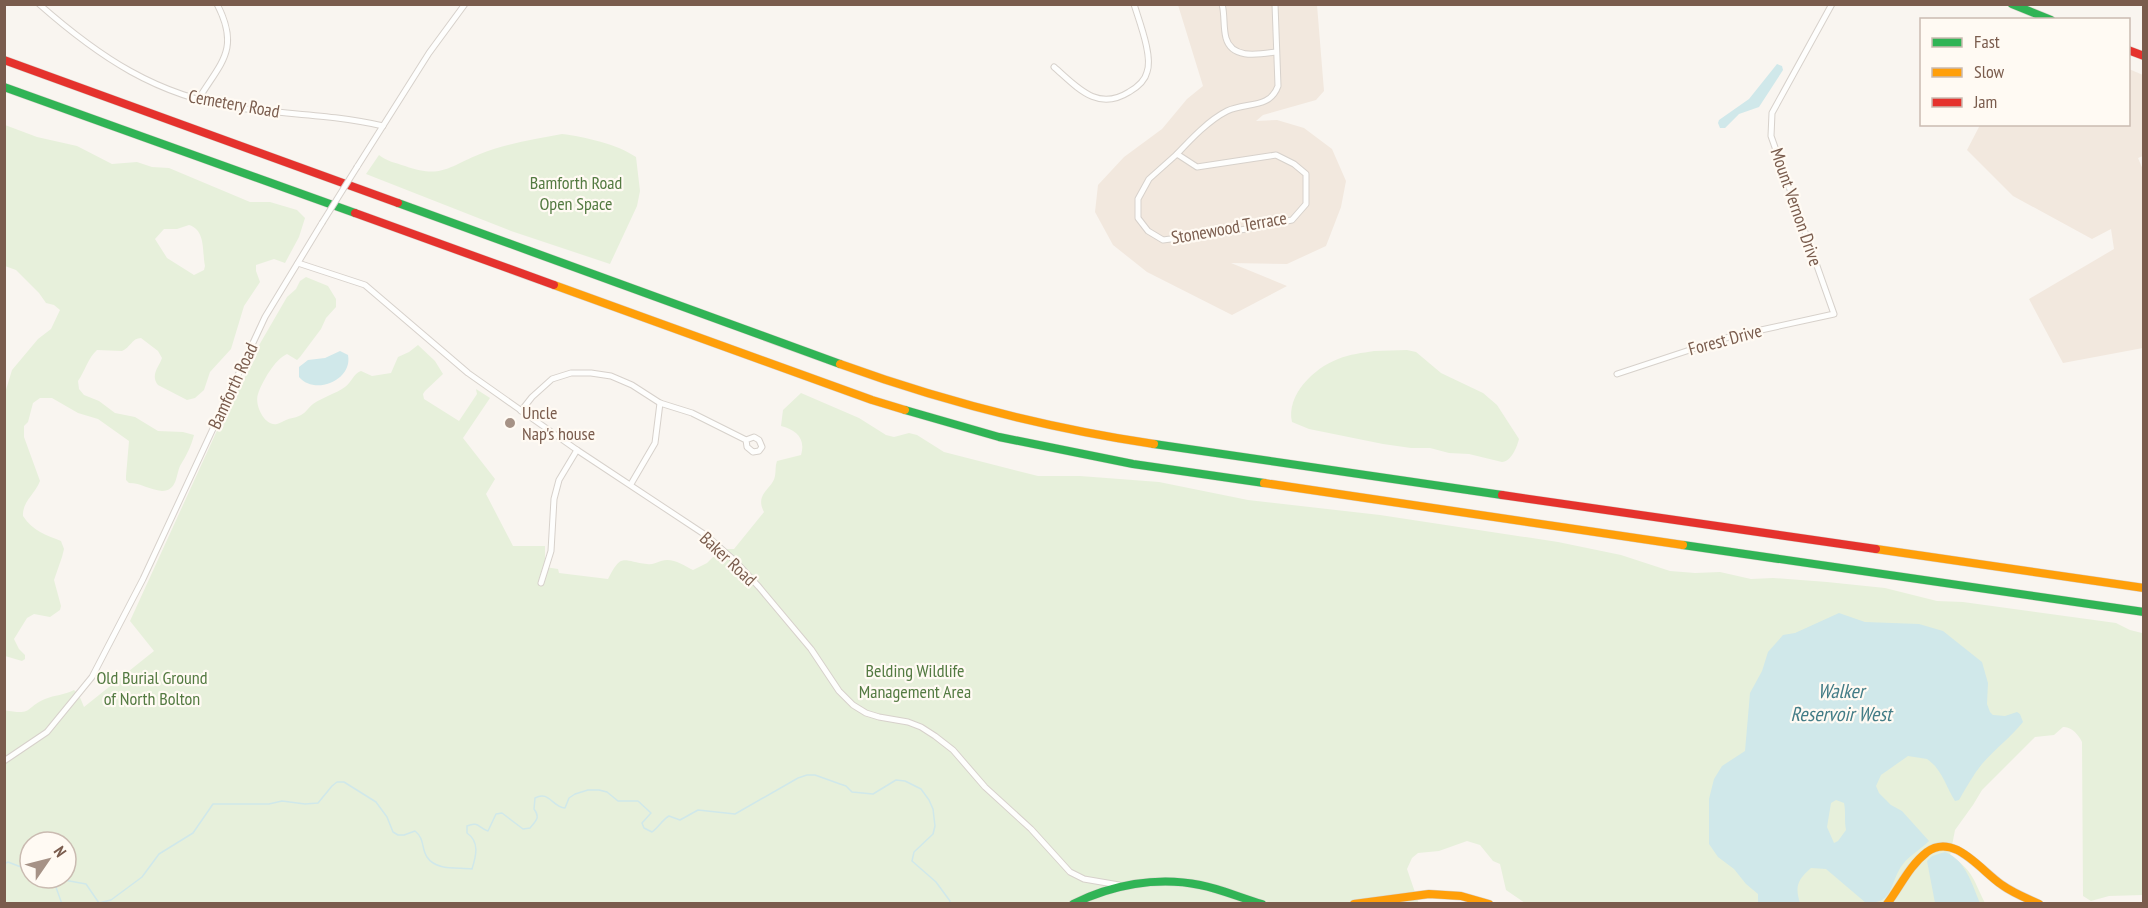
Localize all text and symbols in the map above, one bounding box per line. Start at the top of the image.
legend [1920,18,2130,126]
text: Fast [1974,30,2000,53]
text: Slow [1974,60,2005,83]
street label: Cemetery Road [187,84,282,123]
text: Jam [1973,90,1997,113]
street label: Mount Vernon Drive [1766,145,1827,269]
park label: Bamforth Road Open Space [530,171,622,215]
street label: Stonewood Terrace [1169,206,1288,249]
street label: Forest Drive [1686,319,1764,360]
street label: Bamforth Road [203,339,262,433]
place label: Uncle Nap's house [522,401,595,445]
marker: Uncle Nap's house [503,416,517,430]
street label: Baker Road [695,527,762,591]
park label: Belding Wildlife Management Area [859,659,971,703]
park label: Old Burial Ground of North Bolton [96,666,208,710]
water label: Walker Reservoir West [1791,678,1894,727]
north arrow [18,830,78,890]
text: N [50,842,71,861]

